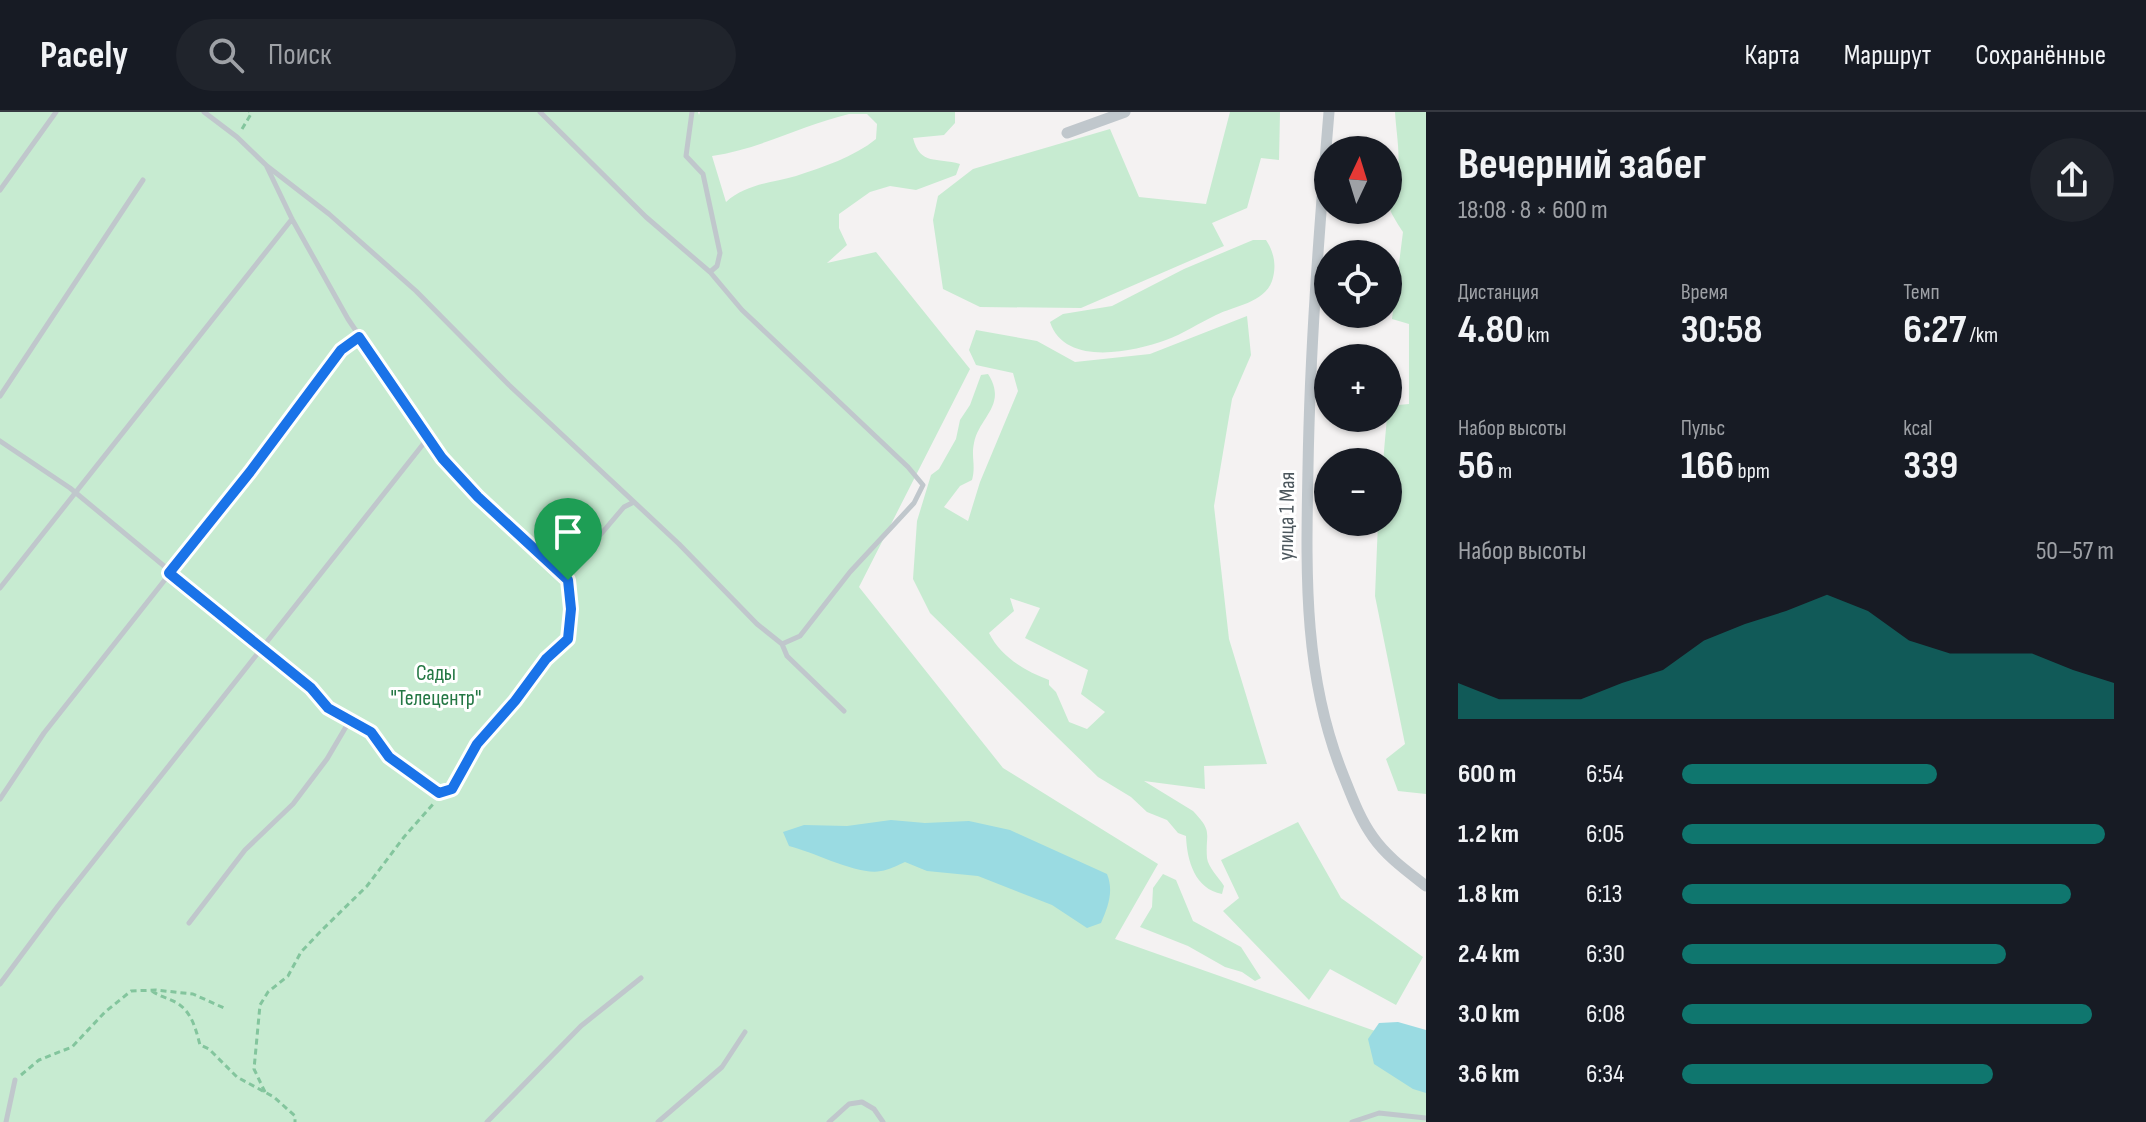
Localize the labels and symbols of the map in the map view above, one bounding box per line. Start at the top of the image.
north arrow [1314,136,1402,224]
street label: улица 1 Мая [1273,471,1301,561]
pin [534,498,602,580]
park label: Сады "Телецентр" [391,660,481,712]

